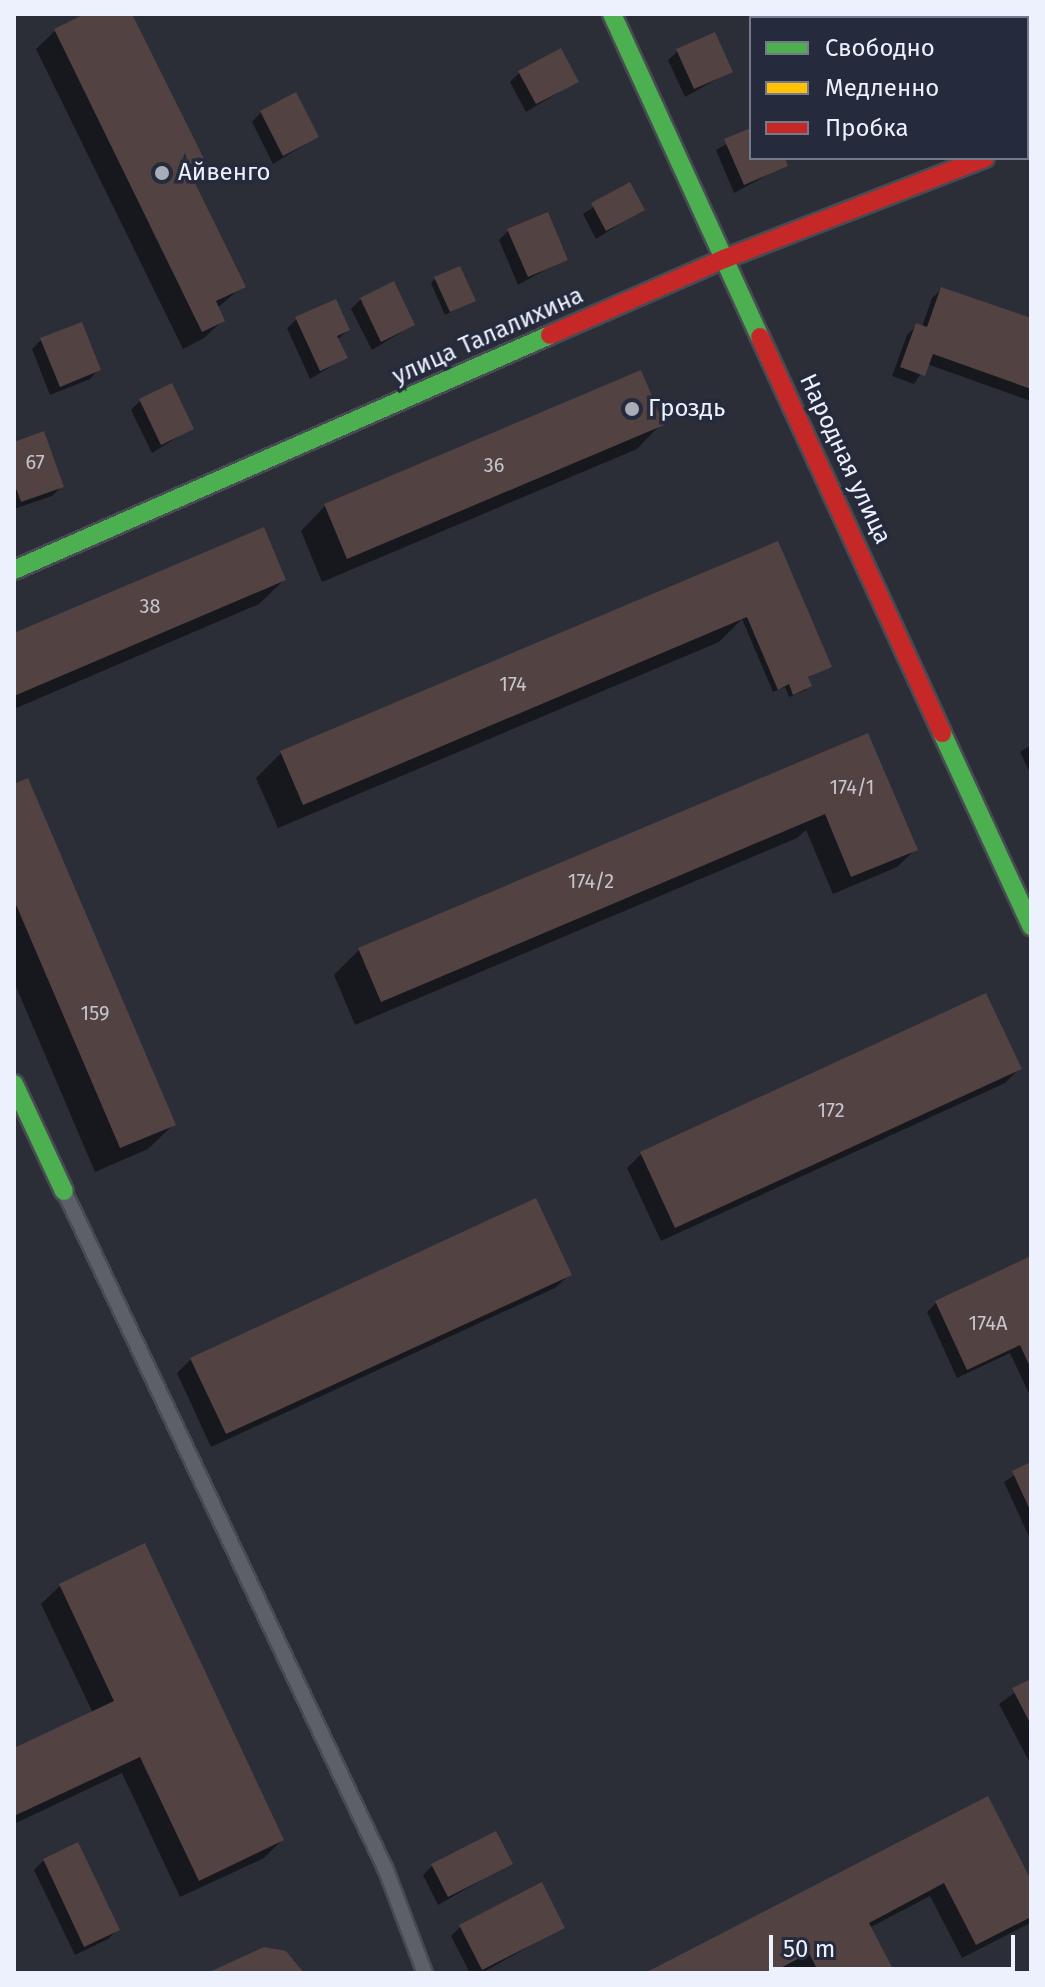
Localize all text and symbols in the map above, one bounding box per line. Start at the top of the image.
legend [749,16,1029,160]
text: Свободно [825,34,935,62]
text: Медленно [825,74,939,102]
text: Пробка [825,114,909,142]
place label: Айвенго [178,159,271,187]
marker: Айвенго [153,164,171,182]
street label: улица Талалихина [388,281,588,391]
street label: Народная улица [793,369,897,549]
place label: Гроздь [648,395,725,423]
marker: Гроздь [623,400,641,418]
house number: 67 [25,450,45,474]
house number: 36 [484,453,504,477]
house number: 38 [140,594,160,618]
house number: 174 [499,672,527,696]
house number: 174/1 [830,775,874,799]
house number: 174/2 [568,869,614,893]
house number: 159 [81,1001,109,1025]
house number: 172 [817,1098,845,1122]
house number: 174А [969,1311,1007,1335]
scale bar [773,1919,1019,1969]
text: 50 m [783,1935,835,1963]

